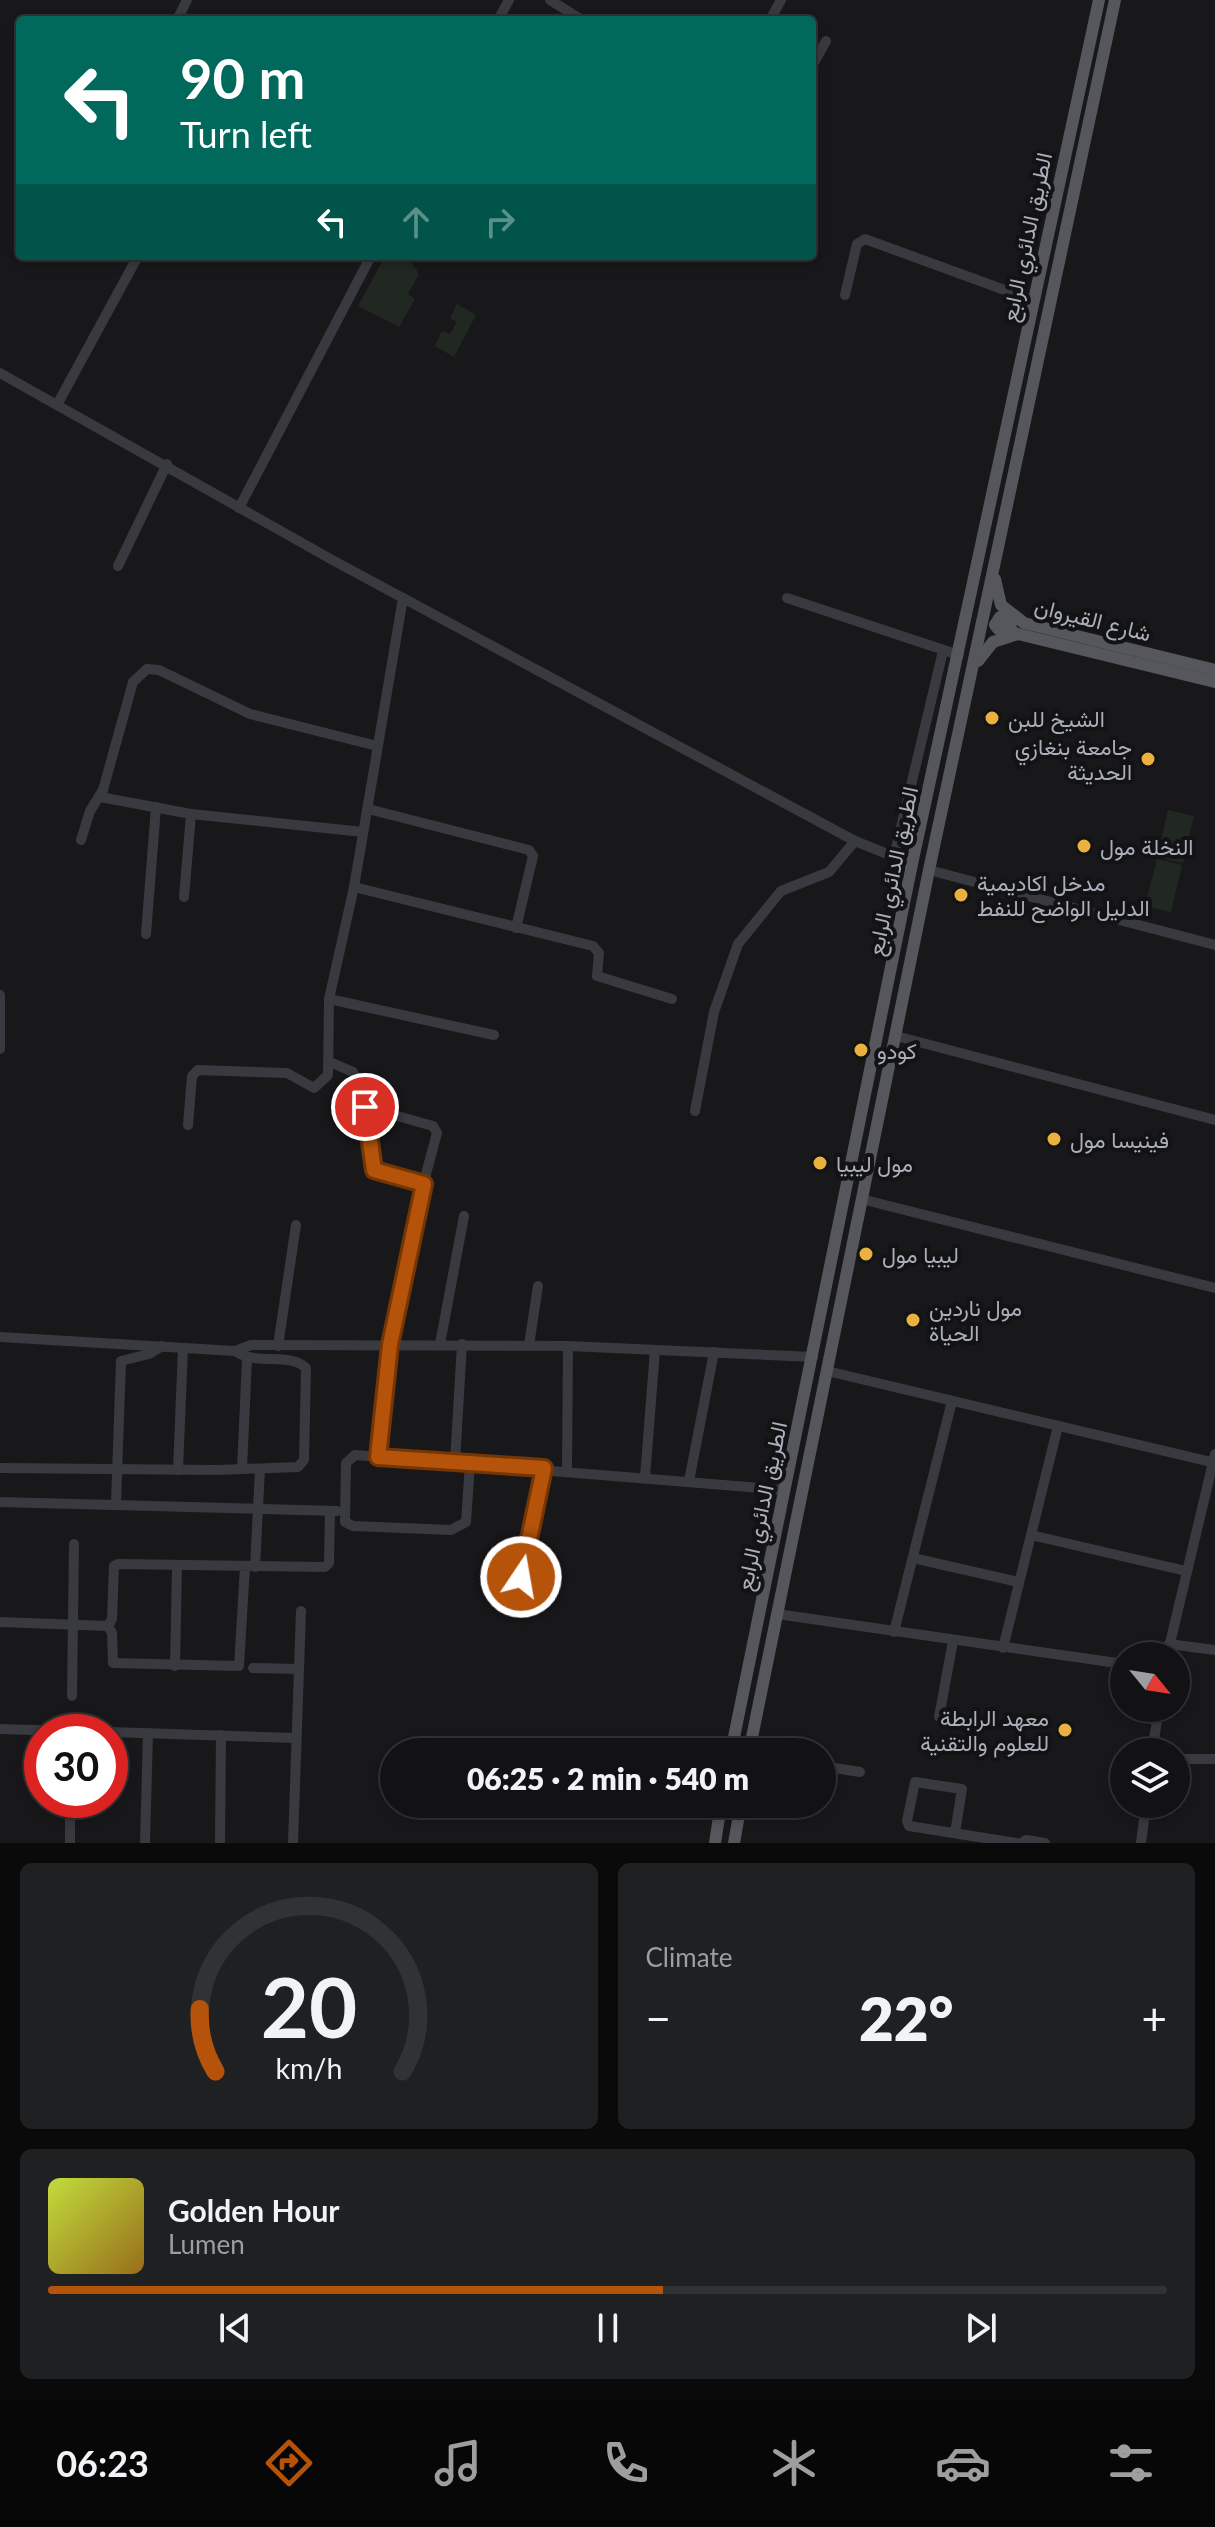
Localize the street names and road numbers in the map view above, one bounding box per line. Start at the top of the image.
street label: الطريق الدائري الرابع [995,150,1063,325]
street label: شارع القيروان [1032,592,1154,648]
street label: الطريق الدائري الرابع [861,784,929,959]
street label: الطريق الدائري الرابع [730,1419,798,1594]

